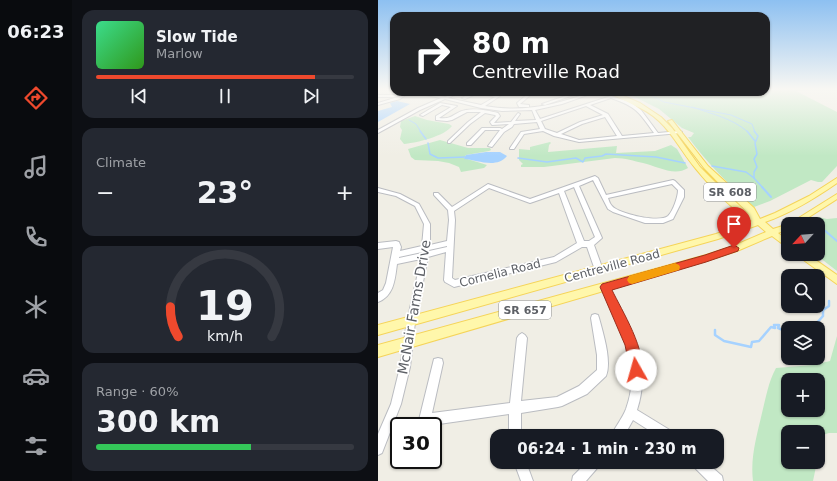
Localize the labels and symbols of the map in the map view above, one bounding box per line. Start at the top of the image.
road number: SR 608 [704,183,756,201]
pin [717,207,751,248]
north arrow [781,217,825,261]
street label: McNair Farms Drive [394,238,434,376]
street label: Centreville Road [563,246,661,286]
street label: Cornelia Road [458,256,542,290]
road number: SR 657 [499,301,551,319]
position arrow [615,349,657,391]
speed limit sign: 30 [390,417,442,469]

